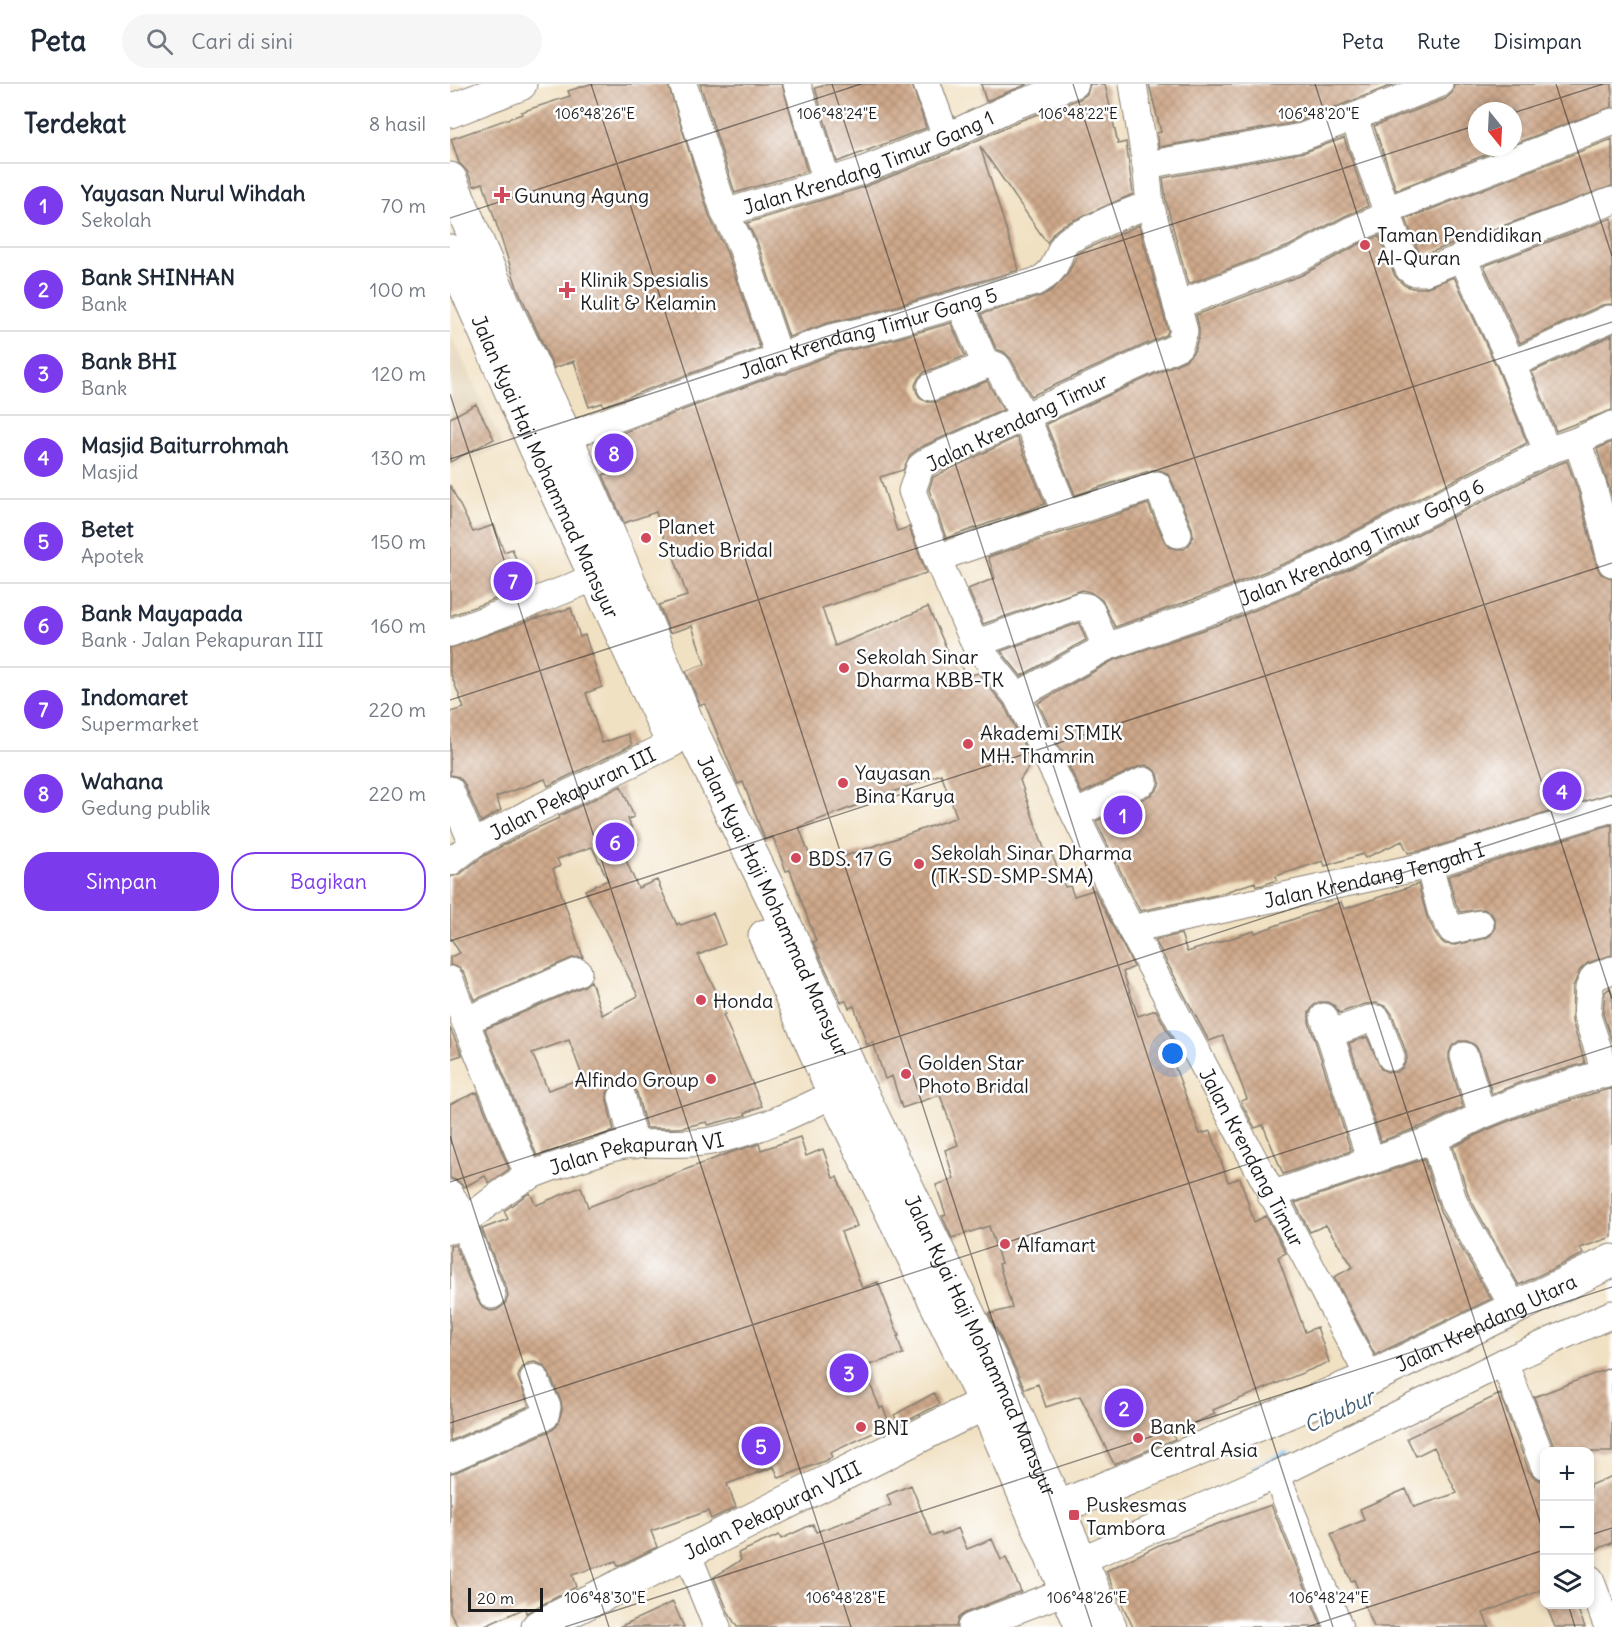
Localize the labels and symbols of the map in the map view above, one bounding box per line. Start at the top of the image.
north arrow [1468,102,1522,156]
text: 106°48'26"E [555,104,635,123]
street label: Jalan Krendang Timur Gang 1 [740,104,997,219]
text: 106°48'24"E [797,104,877,123]
text: 106°48'22"E [1038,104,1118,123]
text: 106°48'20"E [1278,104,1360,123]
place label: Gunung Agung [514,183,649,208]
marker: Gunung Agung [495,188,509,202]
place label: Taman Pendidikan Al-Quran [1377,222,1542,270]
marker: Taman Pendidikan Al-Quran [1358,238,1372,252]
place label: Klinik Spesialis Kulit & Kelamin [580,267,716,315]
marker: Klinik Spesialis Kulit & Kelamin [558,281,576,299]
street label: Jalan Krendang Timur Gang 5 [735,281,1000,384]
street label: Jalan Kyai Haji Mohammad Mansyur [467,311,626,622]
street label: Jalan Krendang Timur [922,367,1112,477]
pin: 8 [594,430,634,476]
street label: Jalan Krendang Timur Gang 6 [1235,473,1488,611]
place label: Planet Studio Bridal [658,514,773,562]
marker: Planet Studio Bridal [639,531,653,545]
pin: 7 [494,558,532,604]
place label: Sekolah Sinar Dharma KBB-TK [856,644,1005,692]
marker: Sekolah Sinar Dharma KBB-TK [837,661,851,675]
place label: Akademi STMIK MH. Thamrin [980,720,1123,768]
marker: Akademi STMIK MH. Thamrin [961,737,975,751]
street label: Jalan Pekapuran III [485,741,659,845]
street label: Jalan Kyai Haji Mohammad Mansyur [693,751,856,1060]
place label: Yayasan Bina Karya [855,760,955,808]
pin: 4 [1542,768,1582,814]
marker: Yayasan Bina Karya [836,776,850,790]
pin: 1 [1104,792,1142,838]
pin: 6 [596,820,634,864]
street label: Jalan Krendang Tengah I [1261,836,1487,913]
place label: Sekolah Sinar Dharma (TK-SD-SMP-SMA) [931,840,1132,888]
place label: BDS. 17 G [808,846,892,871]
marker: BDS. 17 G [789,851,803,865]
marker: Sekolah Sinar Dharma (TK-SD-SMP-SMA) [912,857,926,871]
place label: Honda [713,988,773,1013]
marker: Honda [694,993,708,1007]
your location [1158,1039,1187,1068]
place label: Golden Star Photo Bridal [918,1050,1029,1098]
street label: Jalan Krendang Timur [1195,1063,1310,1251]
place label: Alfindo Group [575,1067,699,1092]
marker: Golden Star Photo Bridal [899,1067,913,1081]
marker: Alfindo Group [704,1072,718,1086]
street label: Jalan Pekapuran VI [546,1126,726,1180]
street label: Jalan Kyai Haji Mohammad Mansyur [900,1191,1063,1500]
place label: Alfamart [1017,1232,1096,1257]
marker: Alfamart [998,1237,1012,1251]
street label: Jalan Krendang Utara [1391,1268,1580,1376]
pin: 3 [830,1350,868,1396]
water label: Cibubur [1299,1382,1381,1439]
pin: 2 [1104,1386,1144,1430]
place label: Bank Central Asia [1150,1414,1258,1462]
place label: BNI [873,1415,909,1440]
marker: BNI [854,1420,868,1434]
pin: 5 [742,1424,780,1468]
marker: Bank Central Asia [1131,1431,1145,1445]
street label: Jalan Pekapuran VIII [680,1455,865,1564]
place label: Puskesmas Tambora [1086,1492,1187,1540]
marker: Puskesmas Tambora [1067,1508,1081,1522]
scale bar [468,1585,543,1612]
text: 106°48'30"E [564,1588,646,1607]
text: 106°48'28"E [806,1588,886,1607]
text: 106°48'26"E [1047,1588,1127,1607]
text: 106°48'24"E [1289,1588,1369,1607]

